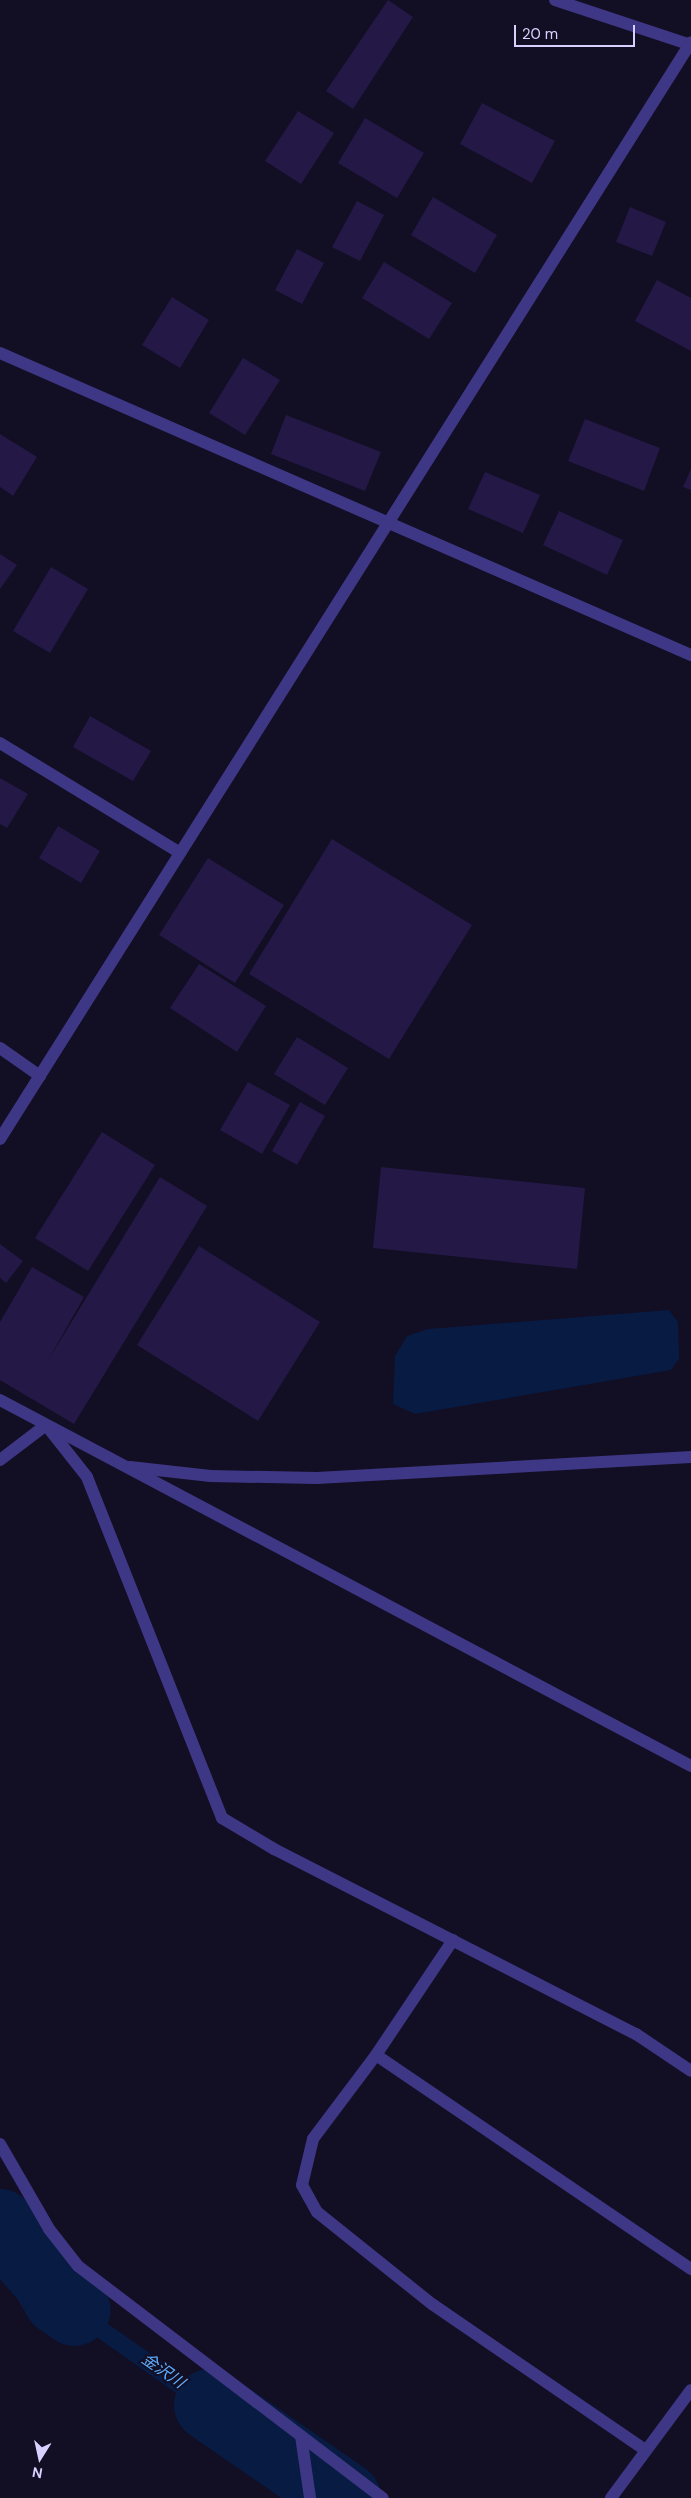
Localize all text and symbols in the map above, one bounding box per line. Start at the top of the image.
scale bar [516,15,637,47]
text: 20 m [522,24,558,44]
water label: 金沢川 [138,2349,188,2393]
north arrow [15,2433,65,2483]
text: N [31,2463,44,2483]

